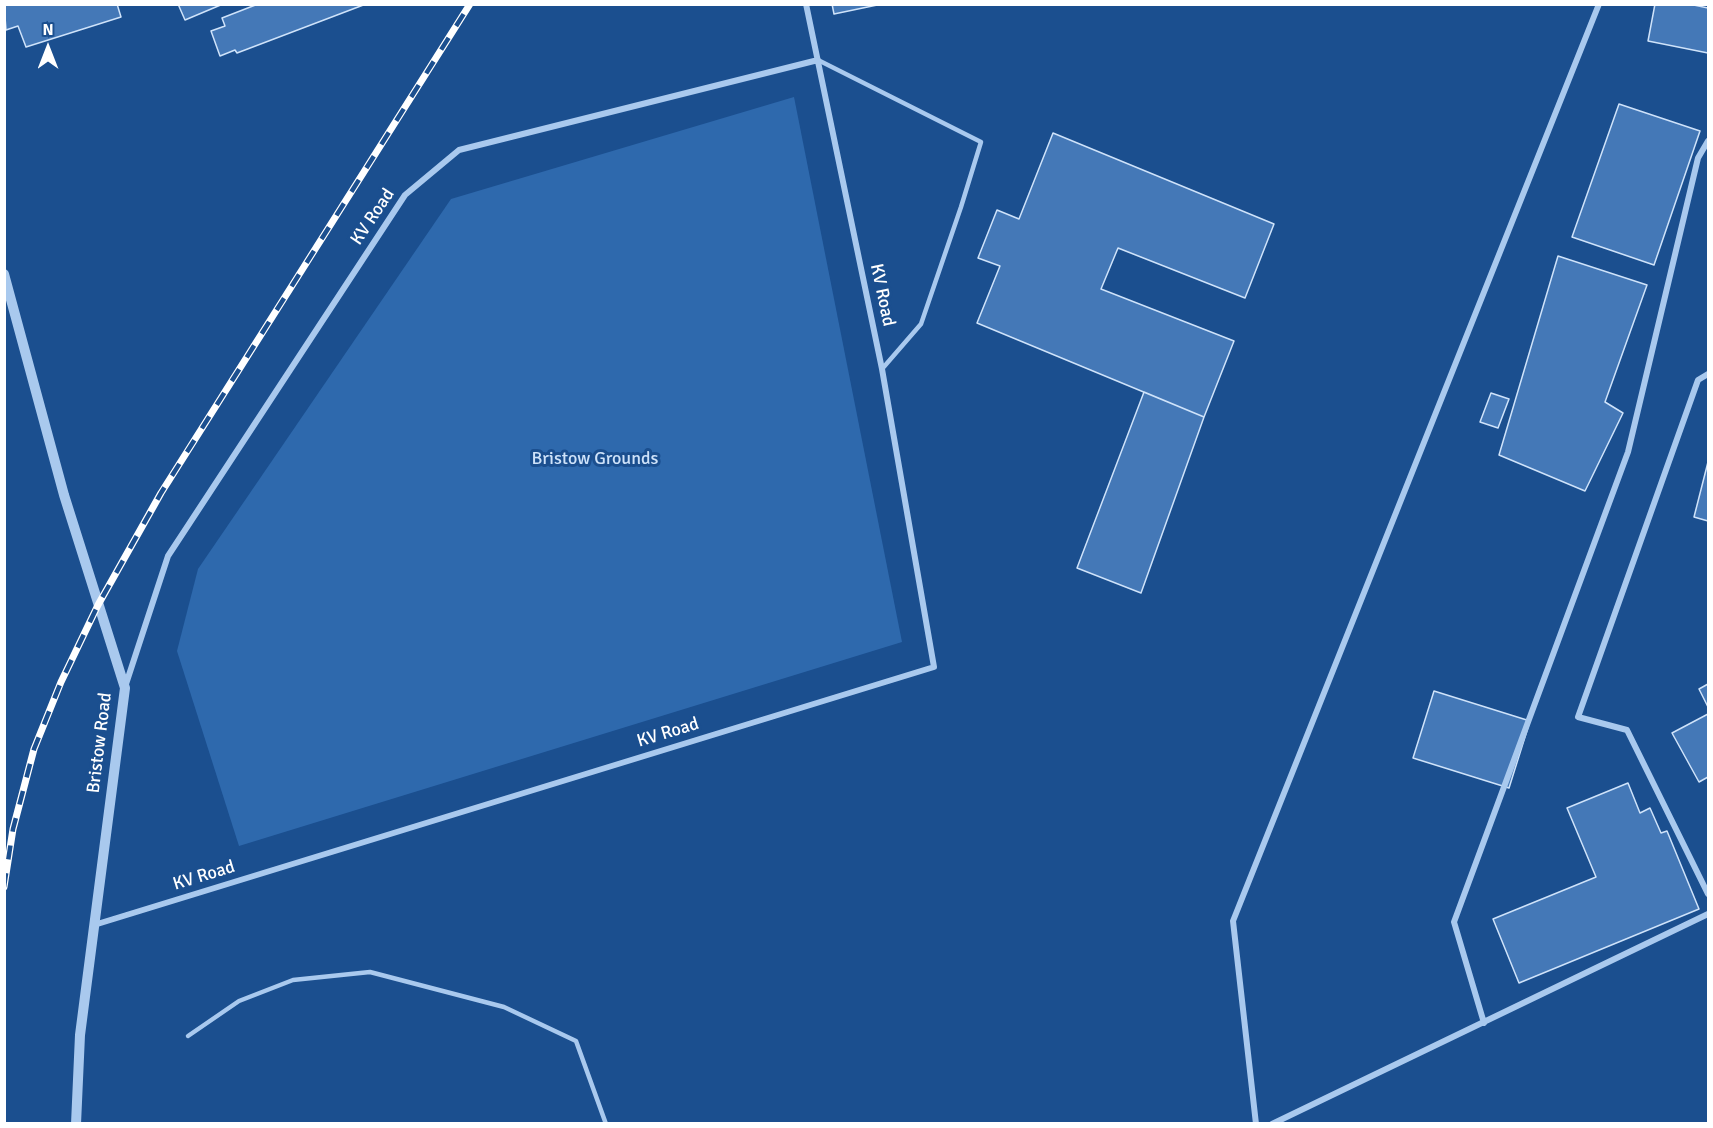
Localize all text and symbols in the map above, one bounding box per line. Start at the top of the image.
north arrow [18,18,78,78]
text: N [42,20,54,40]
street label: KV Road [346,185,400,249]
street label: KV Road [865,262,899,328]
park label: Bristow Grounds [532,448,658,470]
street label: Bristow Road [83,691,117,795]
street label: KV Road [634,713,702,753]
street label: KV Road [170,856,238,896]

